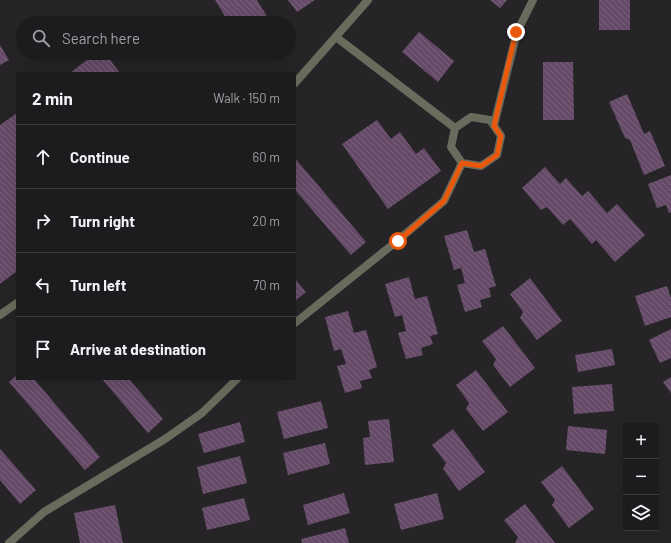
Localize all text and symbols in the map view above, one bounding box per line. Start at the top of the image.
search box [16,16,296,60]
route end [507,23,525,41]
icon: search [30,27,52,49]
text: Search here [62,29,140,47]
text: 2 min [32,88,73,108]
text: Walk · 150 m [213,90,280,106]
icon: ahead [32,146,54,168]
text: Continue [70,148,130,166]
text: 60 m [253,149,280,165]
icon: right [32,210,54,232]
text: Turn right [70,212,135,230]
text: 20 m [252,213,280,229]
route start [389,232,407,250]
icon: left [32,274,54,296]
text: Turn left [70,276,126,294]
text: 70 m [253,277,280,293]
icon: arrive [32,338,54,360]
text: Arrive at destination [70,340,206,358]
map controls [623,423,659,531]
button: + [623,423,659,459]
button: − [623,459,659,495]
button: layers [623,495,659,531]

